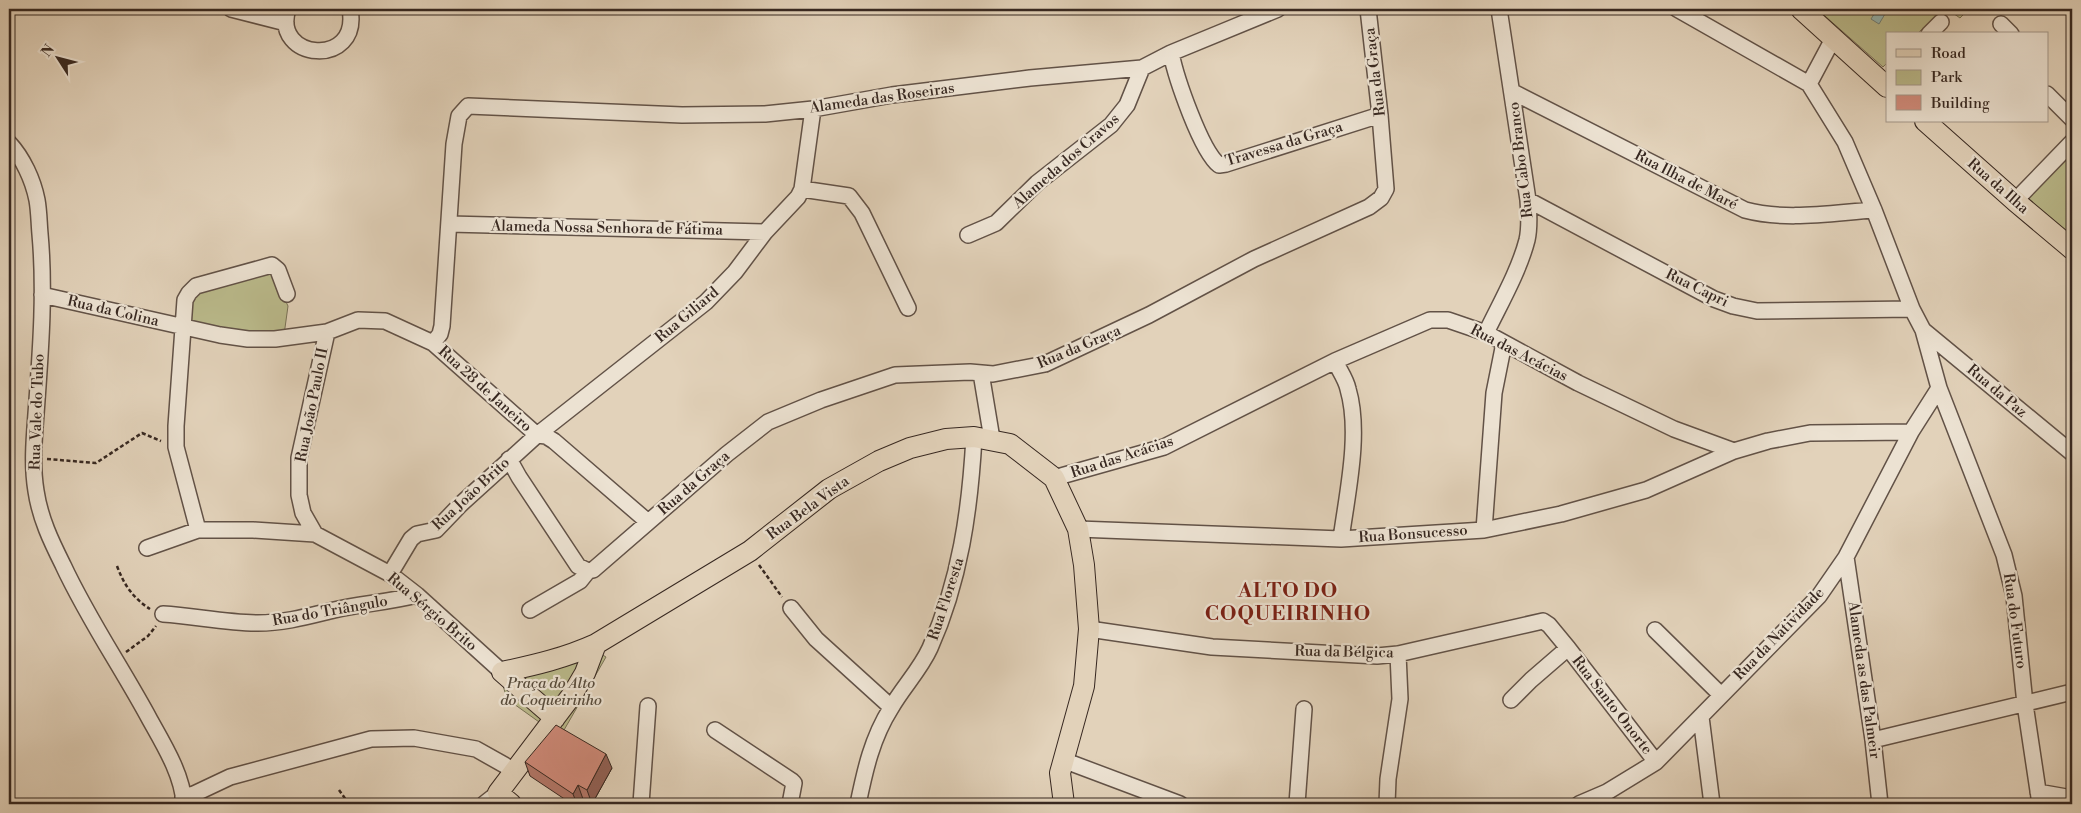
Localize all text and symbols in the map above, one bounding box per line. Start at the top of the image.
street label: Rua da Graça [1360,26,1390,117]
north arrow [32,32,82,82]
legend [1886,32,2048,122]
text: N [38,41,59,61]
text: Road [1931,44,1966,63]
text: Park [1931,68,1963,87]
street label: Alameda das Roseiras [807,78,956,118]
text: Building [1930,94,1990,113]
street label: Rua Cabo Branco [1504,101,1538,219]
street label: Alameda dos Cravos [1008,109,1123,213]
street label: Travessa da Graça [1223,117,1345,171]
street label: Rua Ilha de Maré [1631,146,1741,214]
street label: Rua da Ilha [1963,154,2033,218]
street label: Alameda Nossa Senhora de Fátima [490,216,723,240]
street label: Rua Capri [1662,265,1732,311]
street label: Rua Giliard [651,283,723,347]
street label: Rua da Colina [65,291,161,331]
street label: Rua das Acácias [1467,320,1571,386]
street label: Rua da Graça [1034,321,1124,373]
street label: Rua 28 de Janeiro [434,342,536,436]
street label: Rua João Paulo II [292,346,332,464]
street label: Rua Vale do Tubo [25,353,49,471]
street label: Rua da Paz [1963,360,2031,422]
street label: Rua das Acácias [1068,431,1176,483]
street label: Rua da Graça [654,446,734,519]
street label: Rua João Brito [428,453,514,535]
street label: Rua Bela Vista [763,471,853,544]
street label: Rua Bonsucesso [1358,521,1468,547]
street label: Rua Floresta [924,555,968,643]
street label: Rua Sérgio Brito [383,569,481,655]
street label: Rua do Futuro [1999,572,2031,670]
district label: ALTO DO COQUEIRINHO [1205,579,1371,627]
street label: Rua da Natividade [1730,583,1828,685]
street label: Rua do Triângulo [271,591,389,631]
street label: Alameda as das Palmeir [1843,599,1885,761]
street label: Rua da Bélgica [1294,642,1394,662]
street label: Rua Santo Onorte [1568,652,1656,758]
park label: Praça do Alto do Coqueirinho [500,674,602,710]

